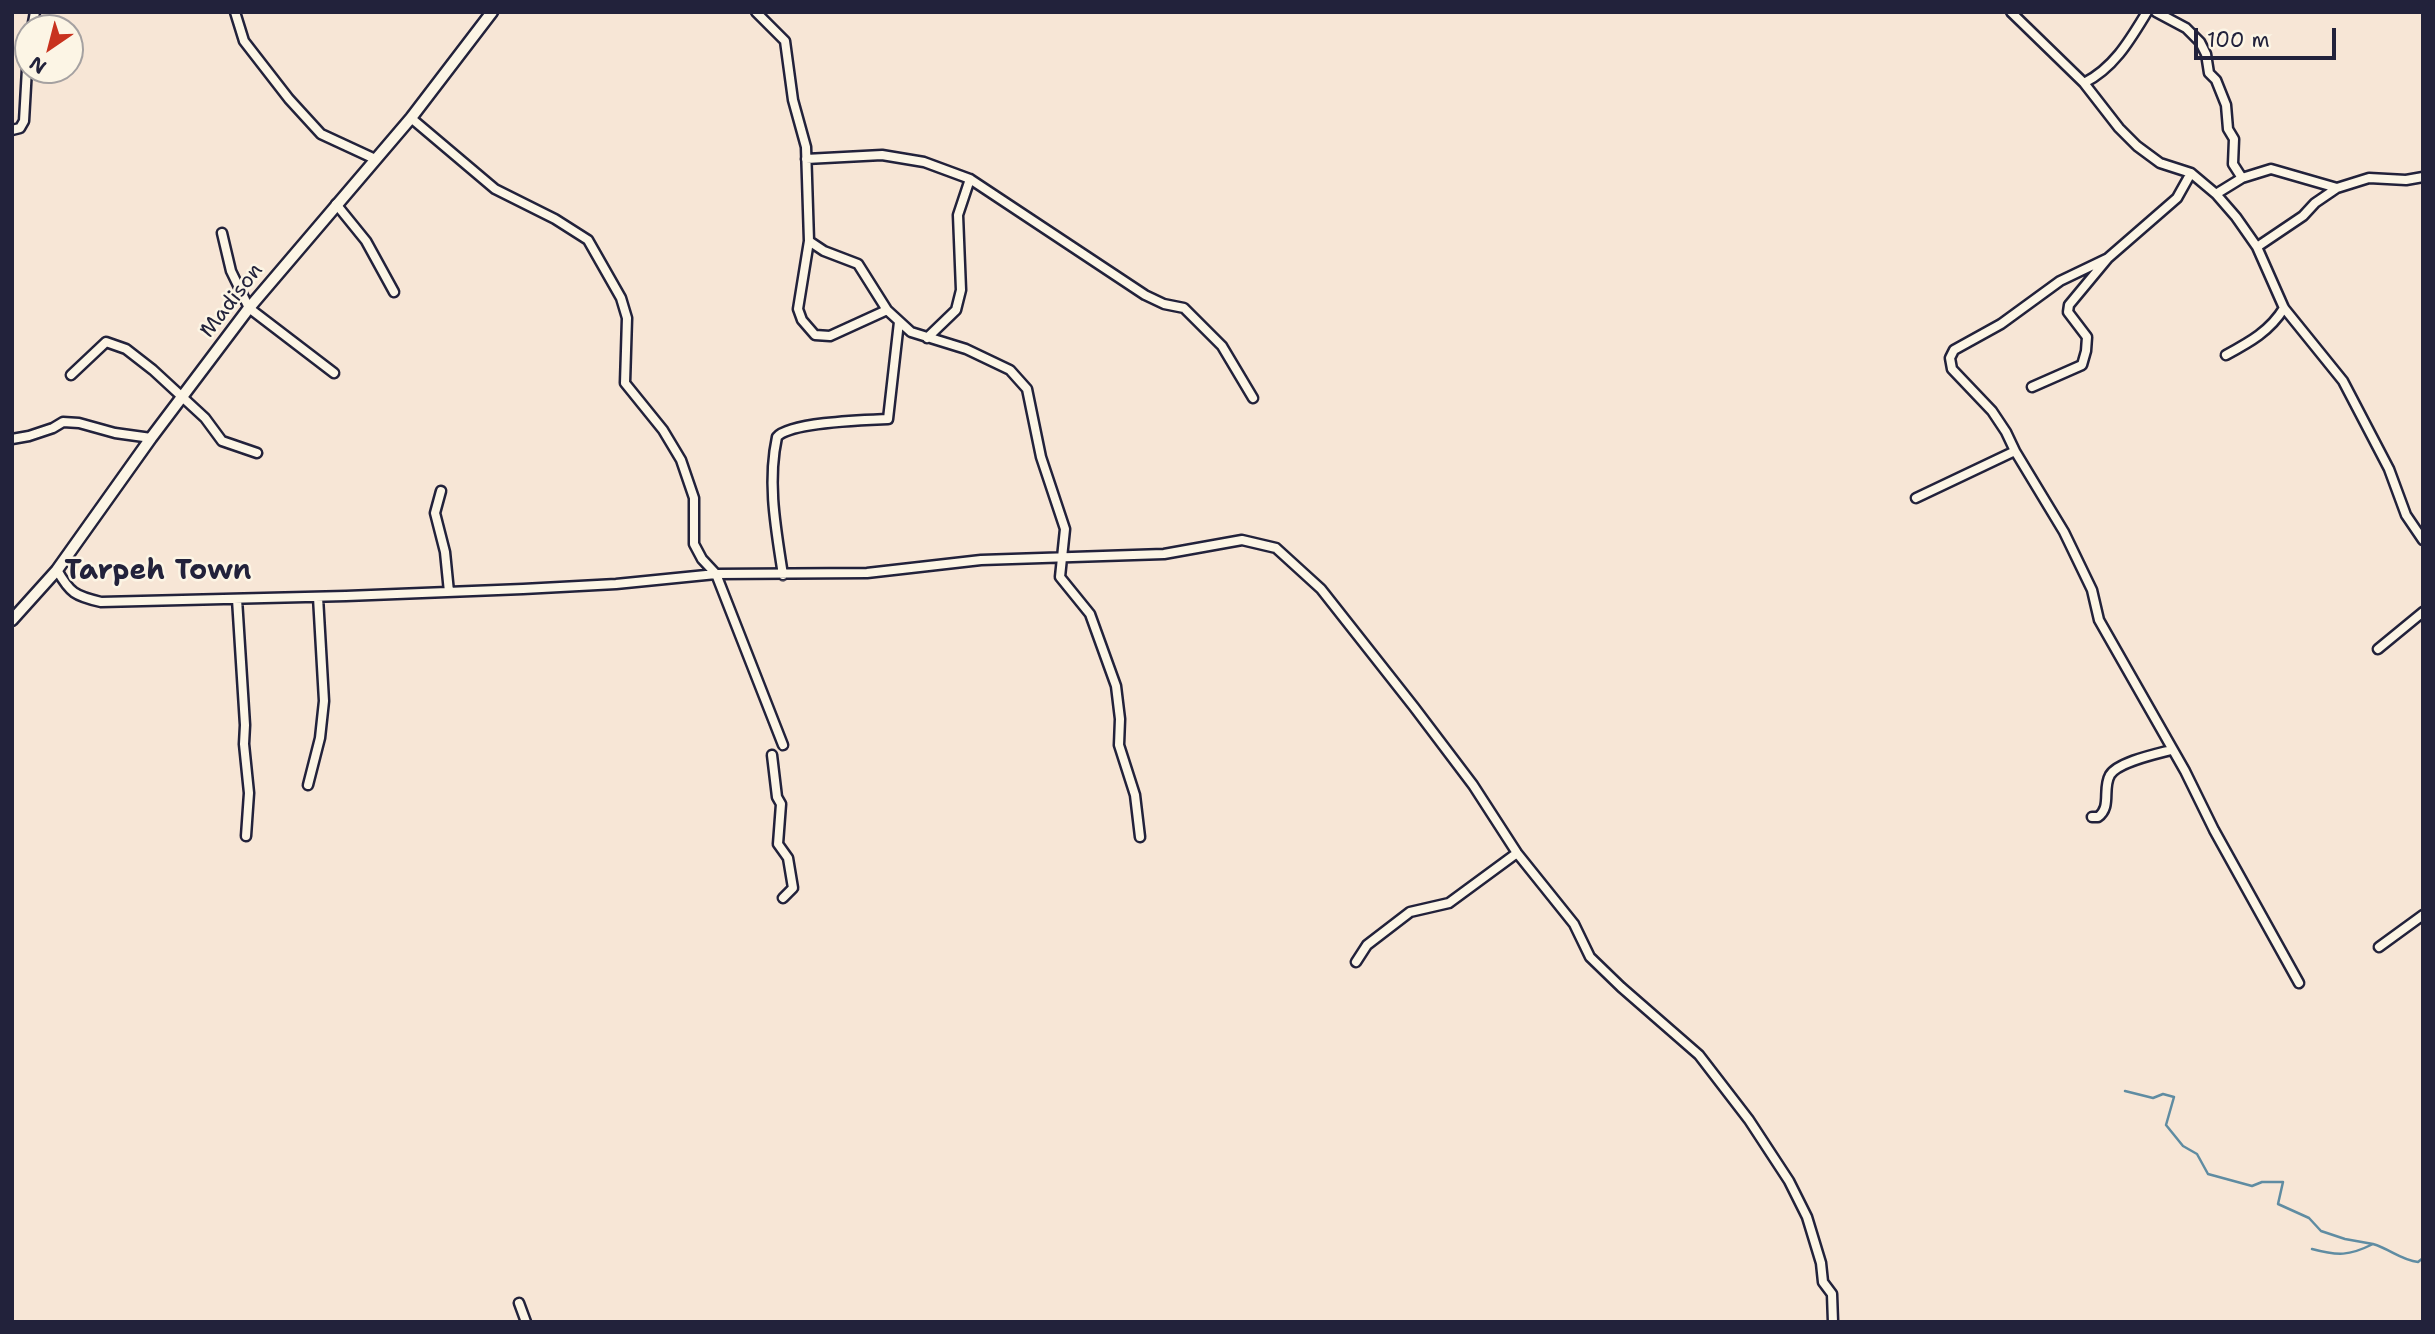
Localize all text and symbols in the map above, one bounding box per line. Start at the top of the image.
north arrow [14,14,84,84]
scale bar [2197,14,2339,58]
text: 100 m [2207,26,2270,54]
text: N [24,50,51,80]
street label: Madison [195,259,269,343]
district label: Tarpeh Town [65,555,251,589]

